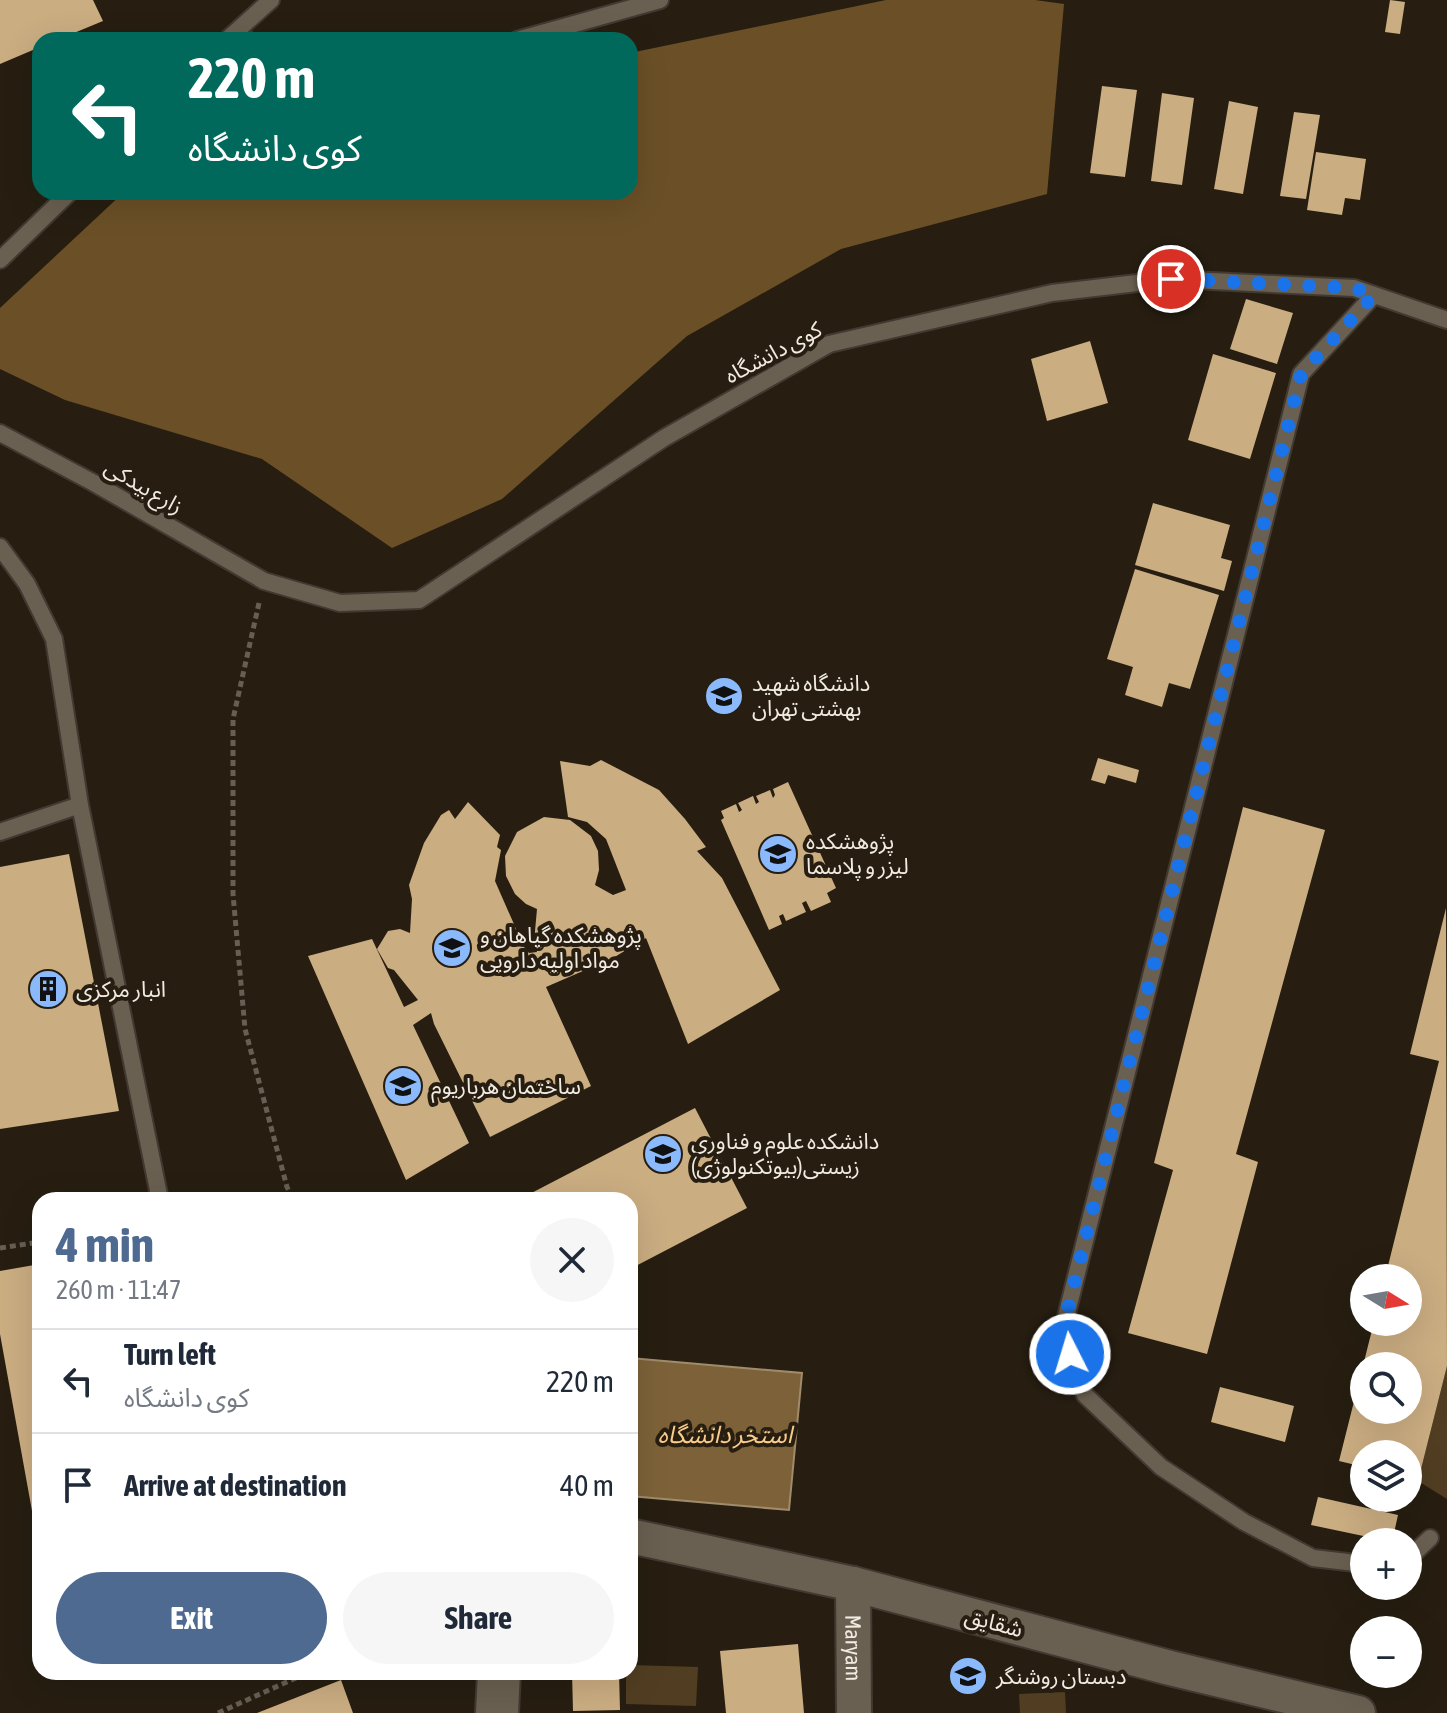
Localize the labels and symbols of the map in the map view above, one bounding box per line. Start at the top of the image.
pin [1137,245,1205,313]
street label: کوی دانشگاه [720,315,827,388]
street label: زارع بیدکی [98,453,188,522]
place label: دانشگاه شهید بهشتی تهران [752,670,870,721]
school or university icon: دانشگاه شهید بهشتی تهران [703,675,745,717]
place label: پژوهشکده لیزر و پلاسما [806,828,909,881]
school or university icon: پژوهشکده لیزر و پلاسما [757,833,799,875]
place label: پژوهشکده گیاهان و مواد اولیه دارویی [480,922,642,974]
school or university icon: پژوهشکده گیاهان و مواد اولیه دارویی [431,927,473,969]
building icon: انبار مرکزی [27,968,69,1010]
place label: انبار مرکزی [76,976,166,1003]
school or university icon: ساختمان هرباریوم [382,1065,424,1107]
place label: ساختمان هرباریوم [431,1073,581,1103]
place label: دانشکده علوم و فناوری زیستی(بیوتکنولوژی) [691,1128,879,1180]
school or university icon: دانشکده علوم و فناوری زیستی(بیوتکنولوژی) [642,1133,684,1175]
north arrow [1350,1264,1422,1336]
position arrow [1028,1312,1112,1396]
water label: استخر دانشگاه [658,1421,795,1449]
street label: شقایق [962,1602,1026,1643]
street label: Maryam [840,1615,867,1681]
school or university icon: دبستان روشنگر [947,1655,989,1697]
place label: دبستان روشنگر [995,1663,1126,1690]

